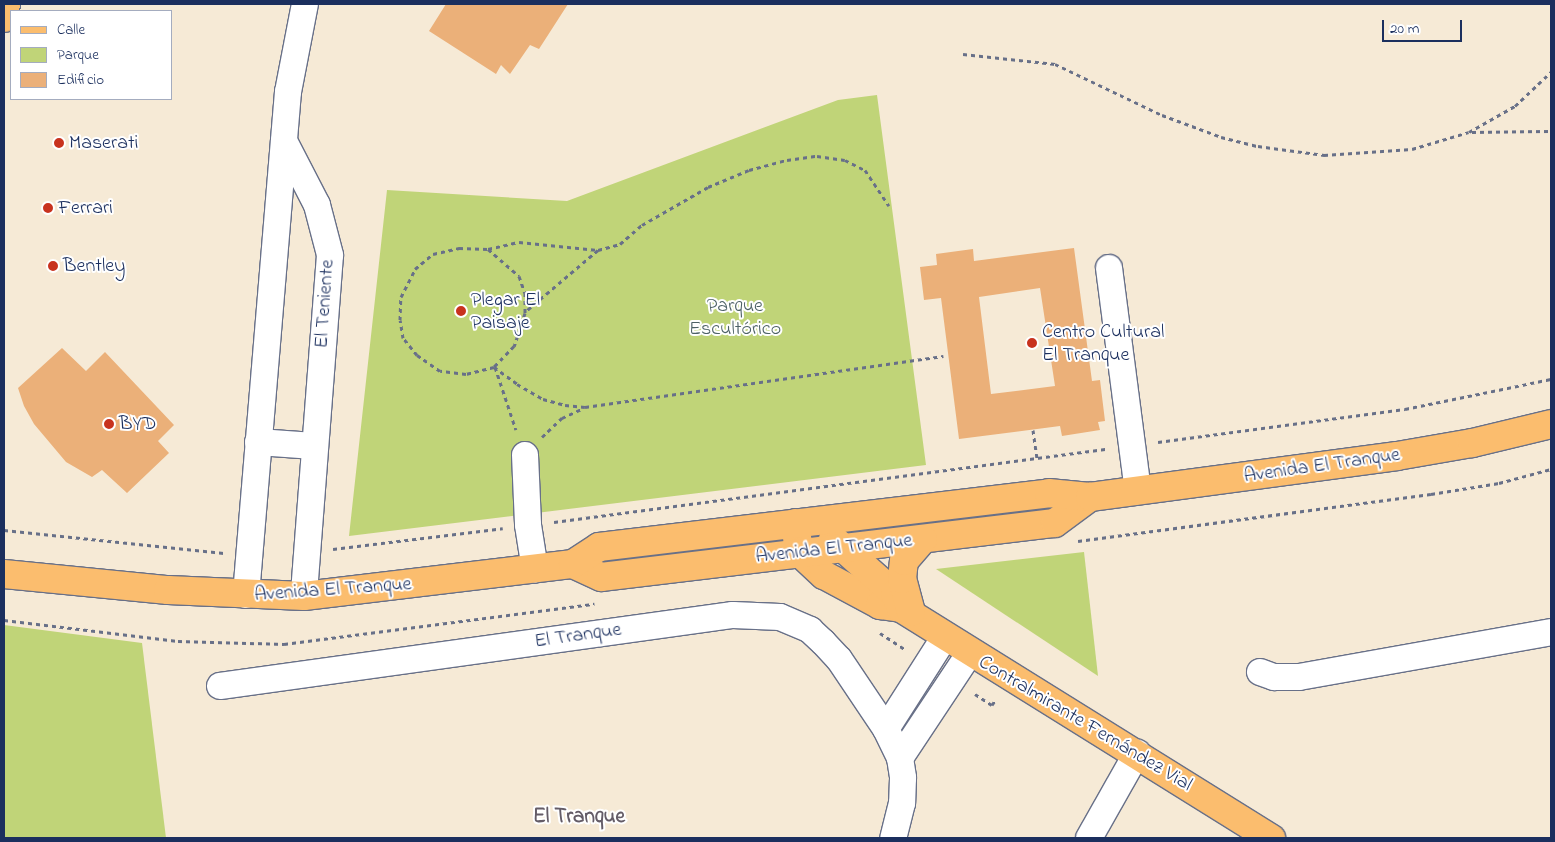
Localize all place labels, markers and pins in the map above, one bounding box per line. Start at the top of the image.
place label: Maserati [69,131,138,155]
marker: Maserati [53,137,65,149]
place label: Ferrari [58,196,113,220]
marker: Ferrari [42,202,54,214]
place label: Bentley [63,254,125,278]
marker: Bentley [47,260,59,272]
place label: Plegar El Paisaje [471,288,540,335]
marker: Plegar El Paisaje [455,305,467,317]
place label: Centro Cultural El Tranque [1042,320,1164,367]
marker: Centro Cultural El Tranque [1026,337,1038,349]
place label: BYD [119,412,156,436]
marker: BYD [103,418,115,430]

